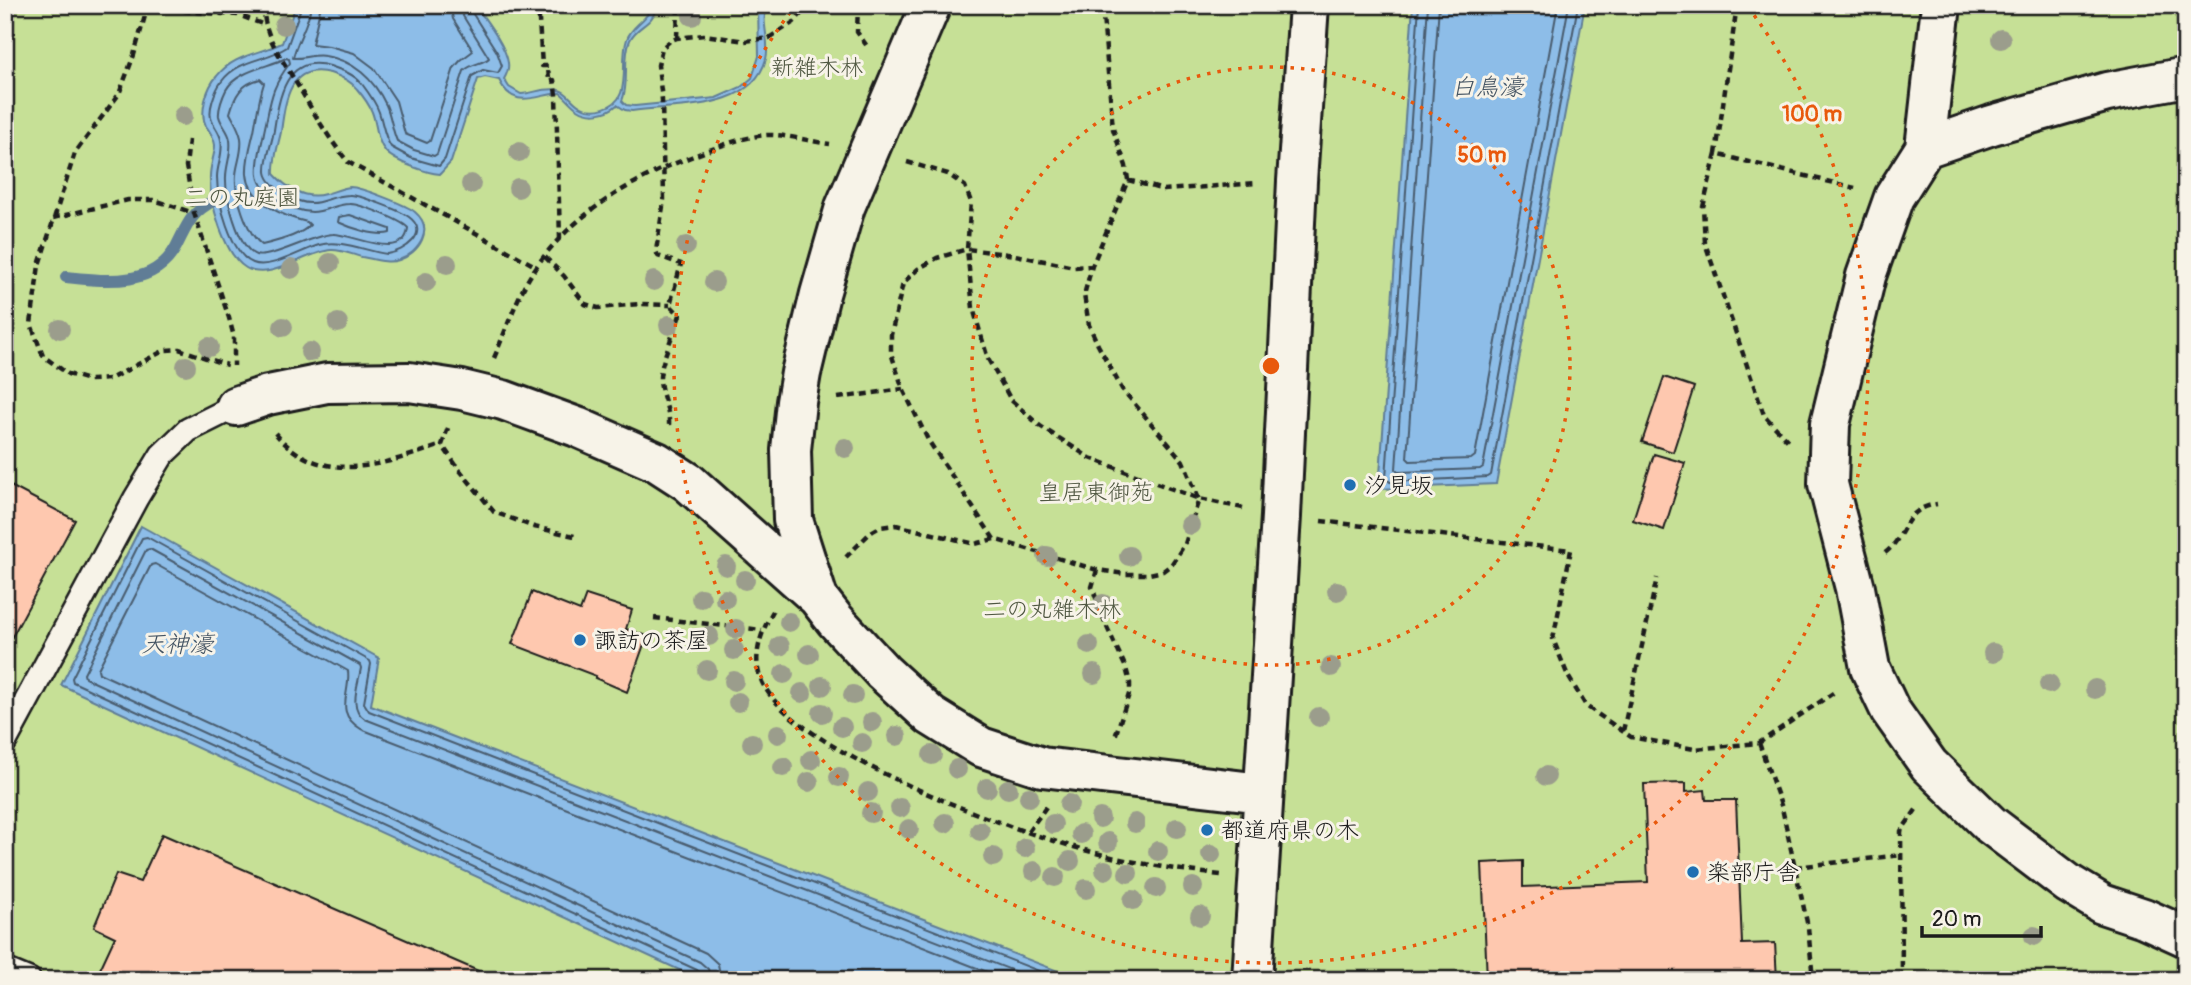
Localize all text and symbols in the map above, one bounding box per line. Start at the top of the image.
park label: 新雑木林 [771,53,863,82]
water label: 白鳥濠 [1451,73,1526,102]
text: 100 m [1782,101,1842,128]
text: 50 m [1458,142,1507,169]
park label: 二の丸庭園 [185,183,300,212]
centre of rings [1259,354,1283,378]
place label: 汐見坂 [1364,471,1433,500]
marker: 汐見坂 [1342,477,1358,493]
park label: 皇居東御苑 [1039,478,1154,507]
park label: 二の丸雑木林 [983,595,1121,624]
place label: 諏訪の茶屋 [594,626,709,655]
water label: 天神濠 [141,630,216,659]
marker: 諏訪の茶屋 [572,632,588,648]
place label: 都道府県の木 [1221,816,1359,845]
marker: 都道府県の木 [1199,822,1215,838]
place label: 楽部庁舎 [1707,858,1799,887]
marker: 楽部庁舎 [1685,864,1701,880]
scale bar [1922,894,2040,938]
text: 20 m [1932,906,1981,933]

